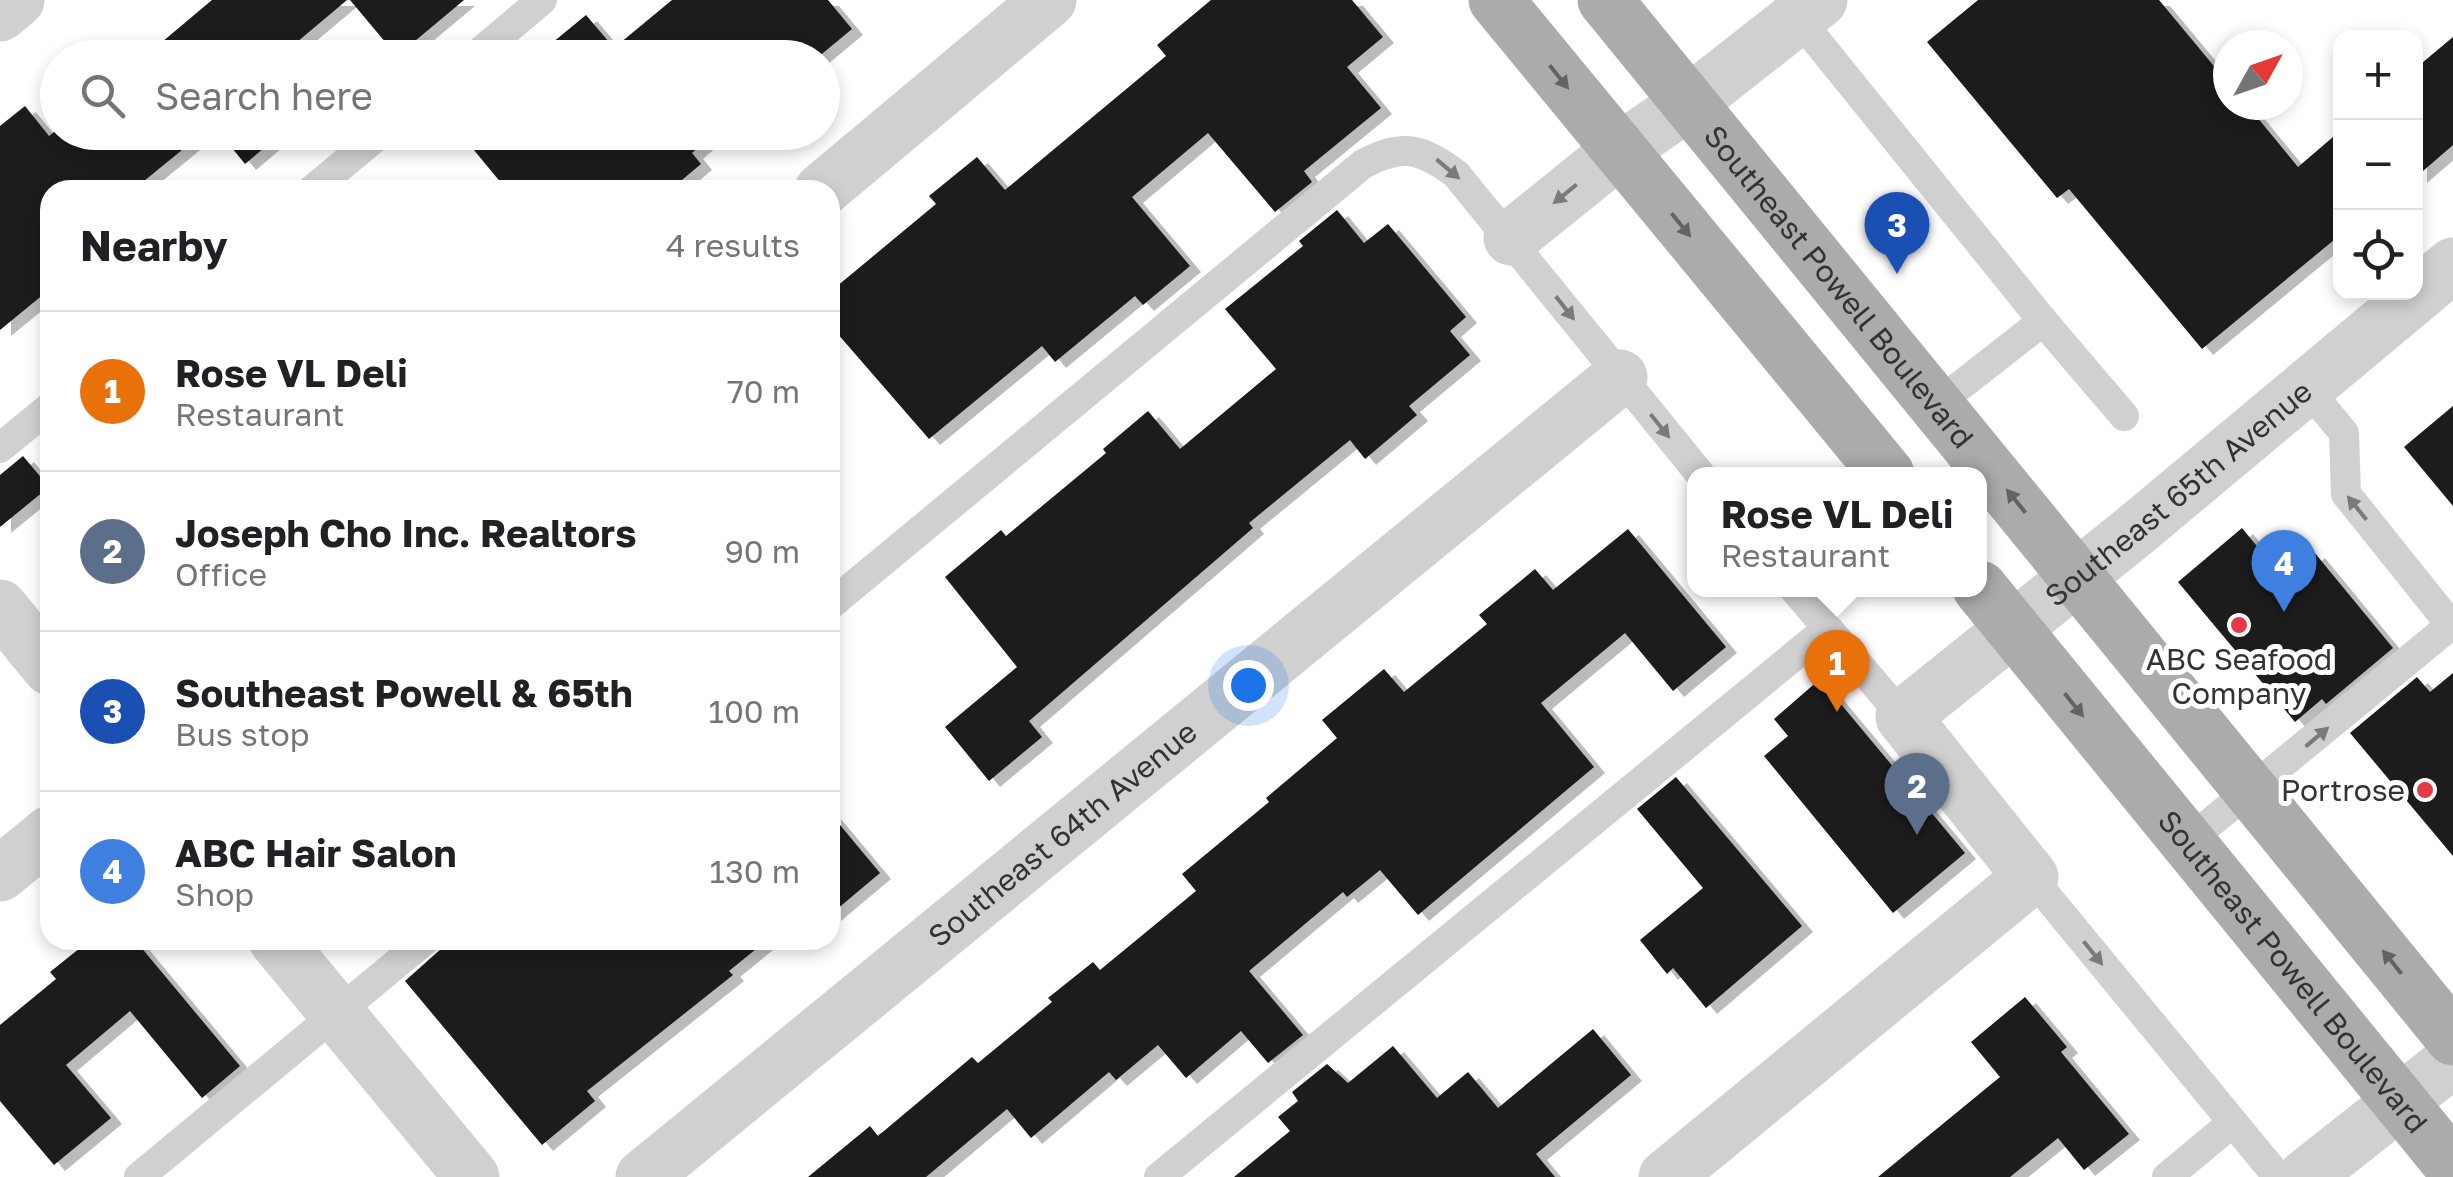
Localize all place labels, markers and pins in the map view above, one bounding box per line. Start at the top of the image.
pin: 3 [1864,192,1930,274]
pin: 4 [2252,530,2316,612]
marker: ABC Seafood Company [2228,614,2250,636]
pin: 1 [1804,630,1870,712]
place label: ABC Seafood Company [2146,641,2332,711]
pin: 2 [1884,752,1950,835]
place label: Portrose [2281,772,2405,808]
marker: Portrose [2414,779,2436,801]

